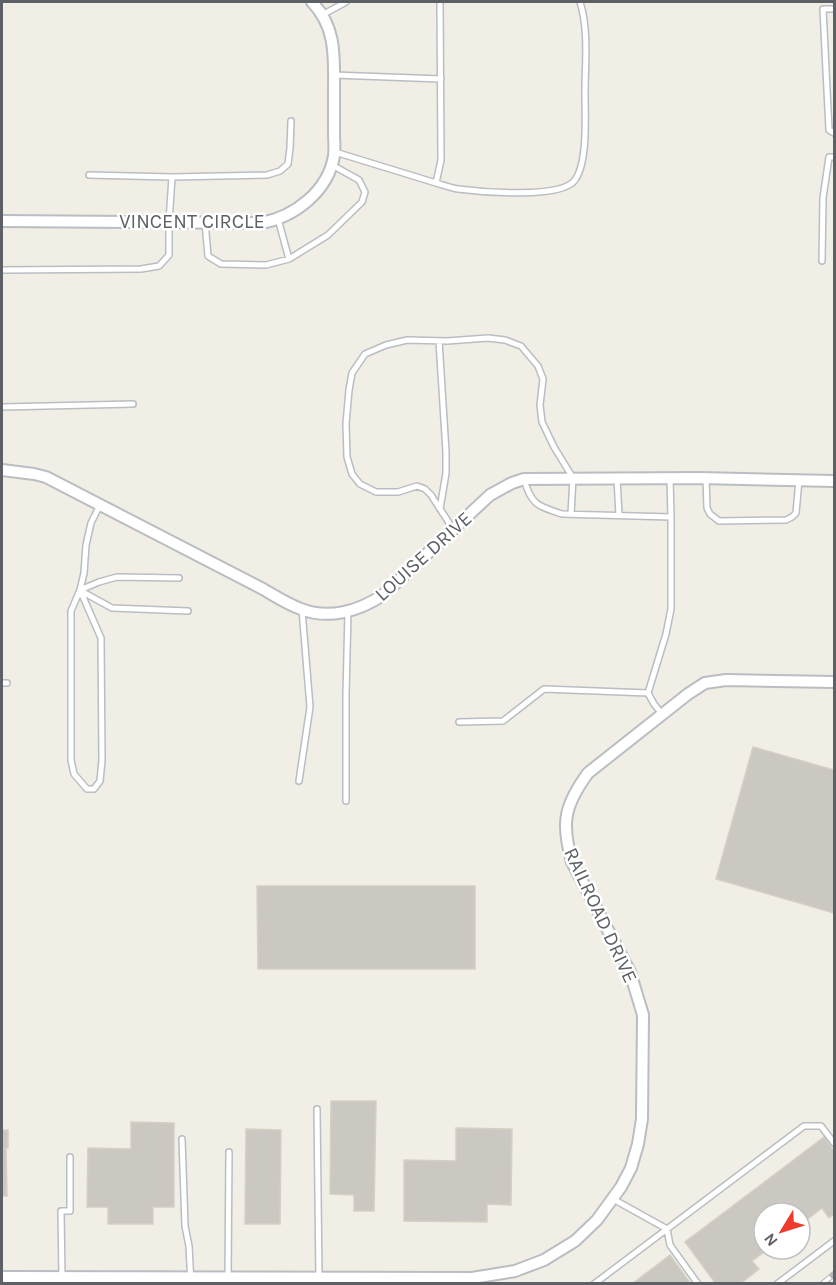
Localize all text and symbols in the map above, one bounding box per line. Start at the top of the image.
street label: VINCENT CIRCLE [119,210,265,233]
street label: LOUISE DRIVE [370,507,477,606]
street label: RAILROAD DRIVE [559,844,642,987]
north arrow [752,1201,812,1261]
text: N [760,1230,782,1250]

